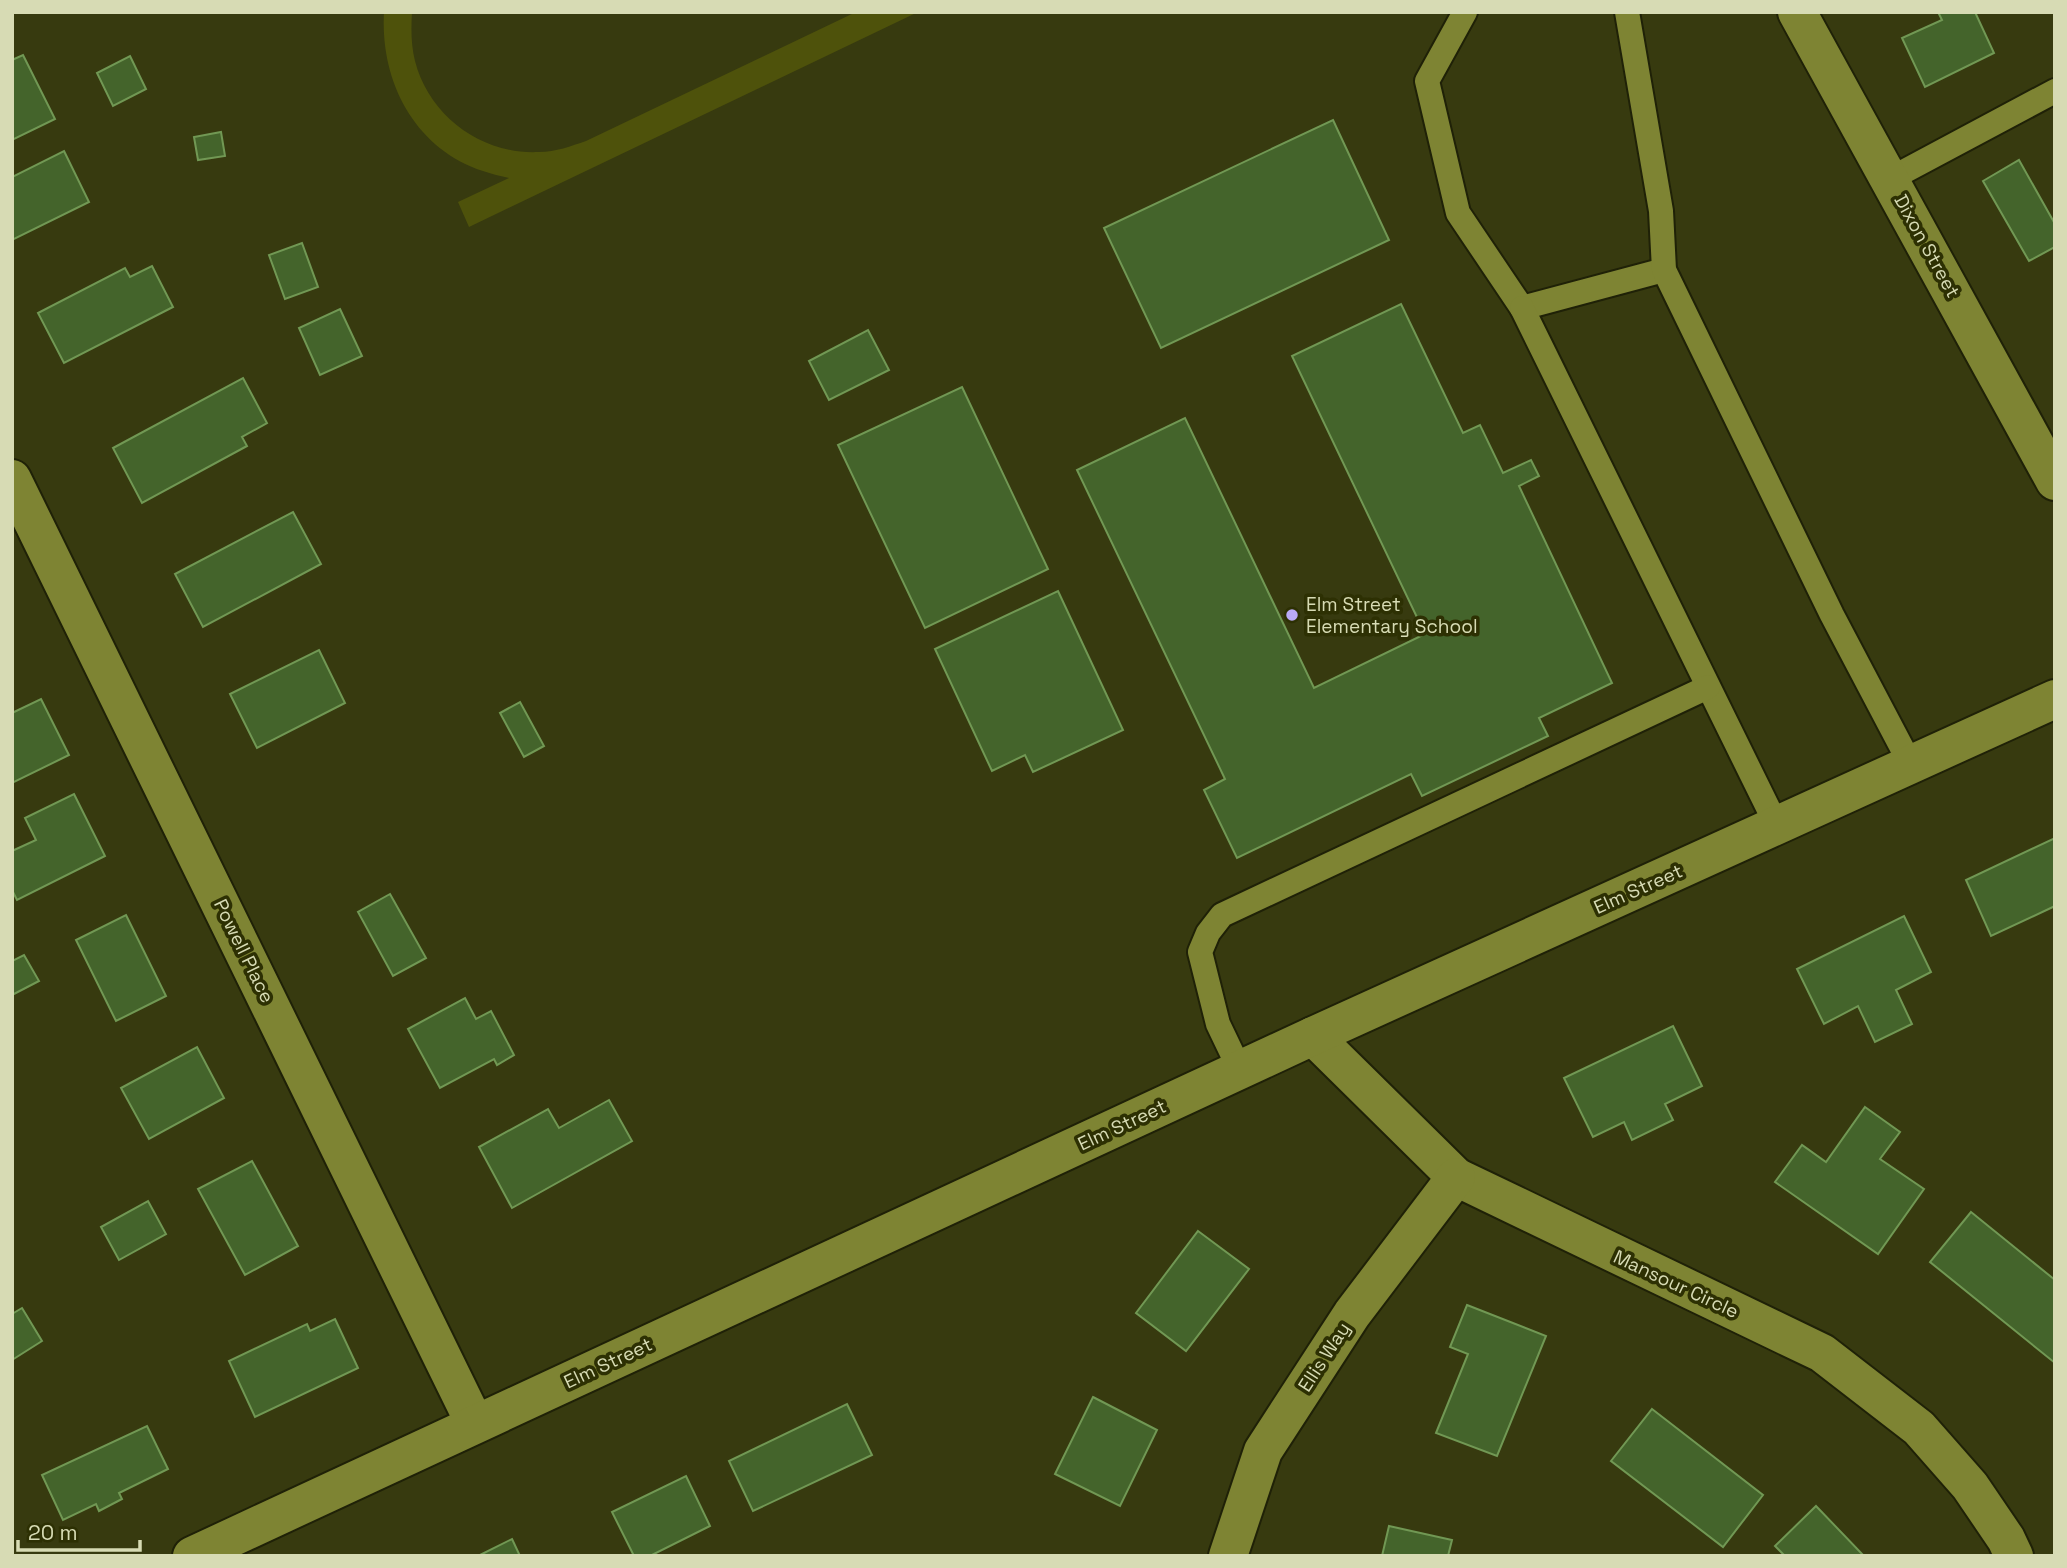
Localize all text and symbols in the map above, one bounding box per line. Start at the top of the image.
street label: Dixon Street [1888,190,1966,302]
place label: Elm Street Elementary School [1306,592,1478,639]
marker: Elm Street Elementary School [1284,607,1300,623]
street label: Elm Street [1590,858,1686,920]
street label: Powell Place [208,895,280,1007]
street label: Elm Street [1074,1094,1170,1156]
street label: Mansour Circle [1609,1244,1743,1324]
street label: Ellis Way [1292,1317,1356,1397]
street label: Elm Street [560,1332,656,1394]
scale bar [18,1508,140,1552]
text: 20 m [28,1519,78,1546]

